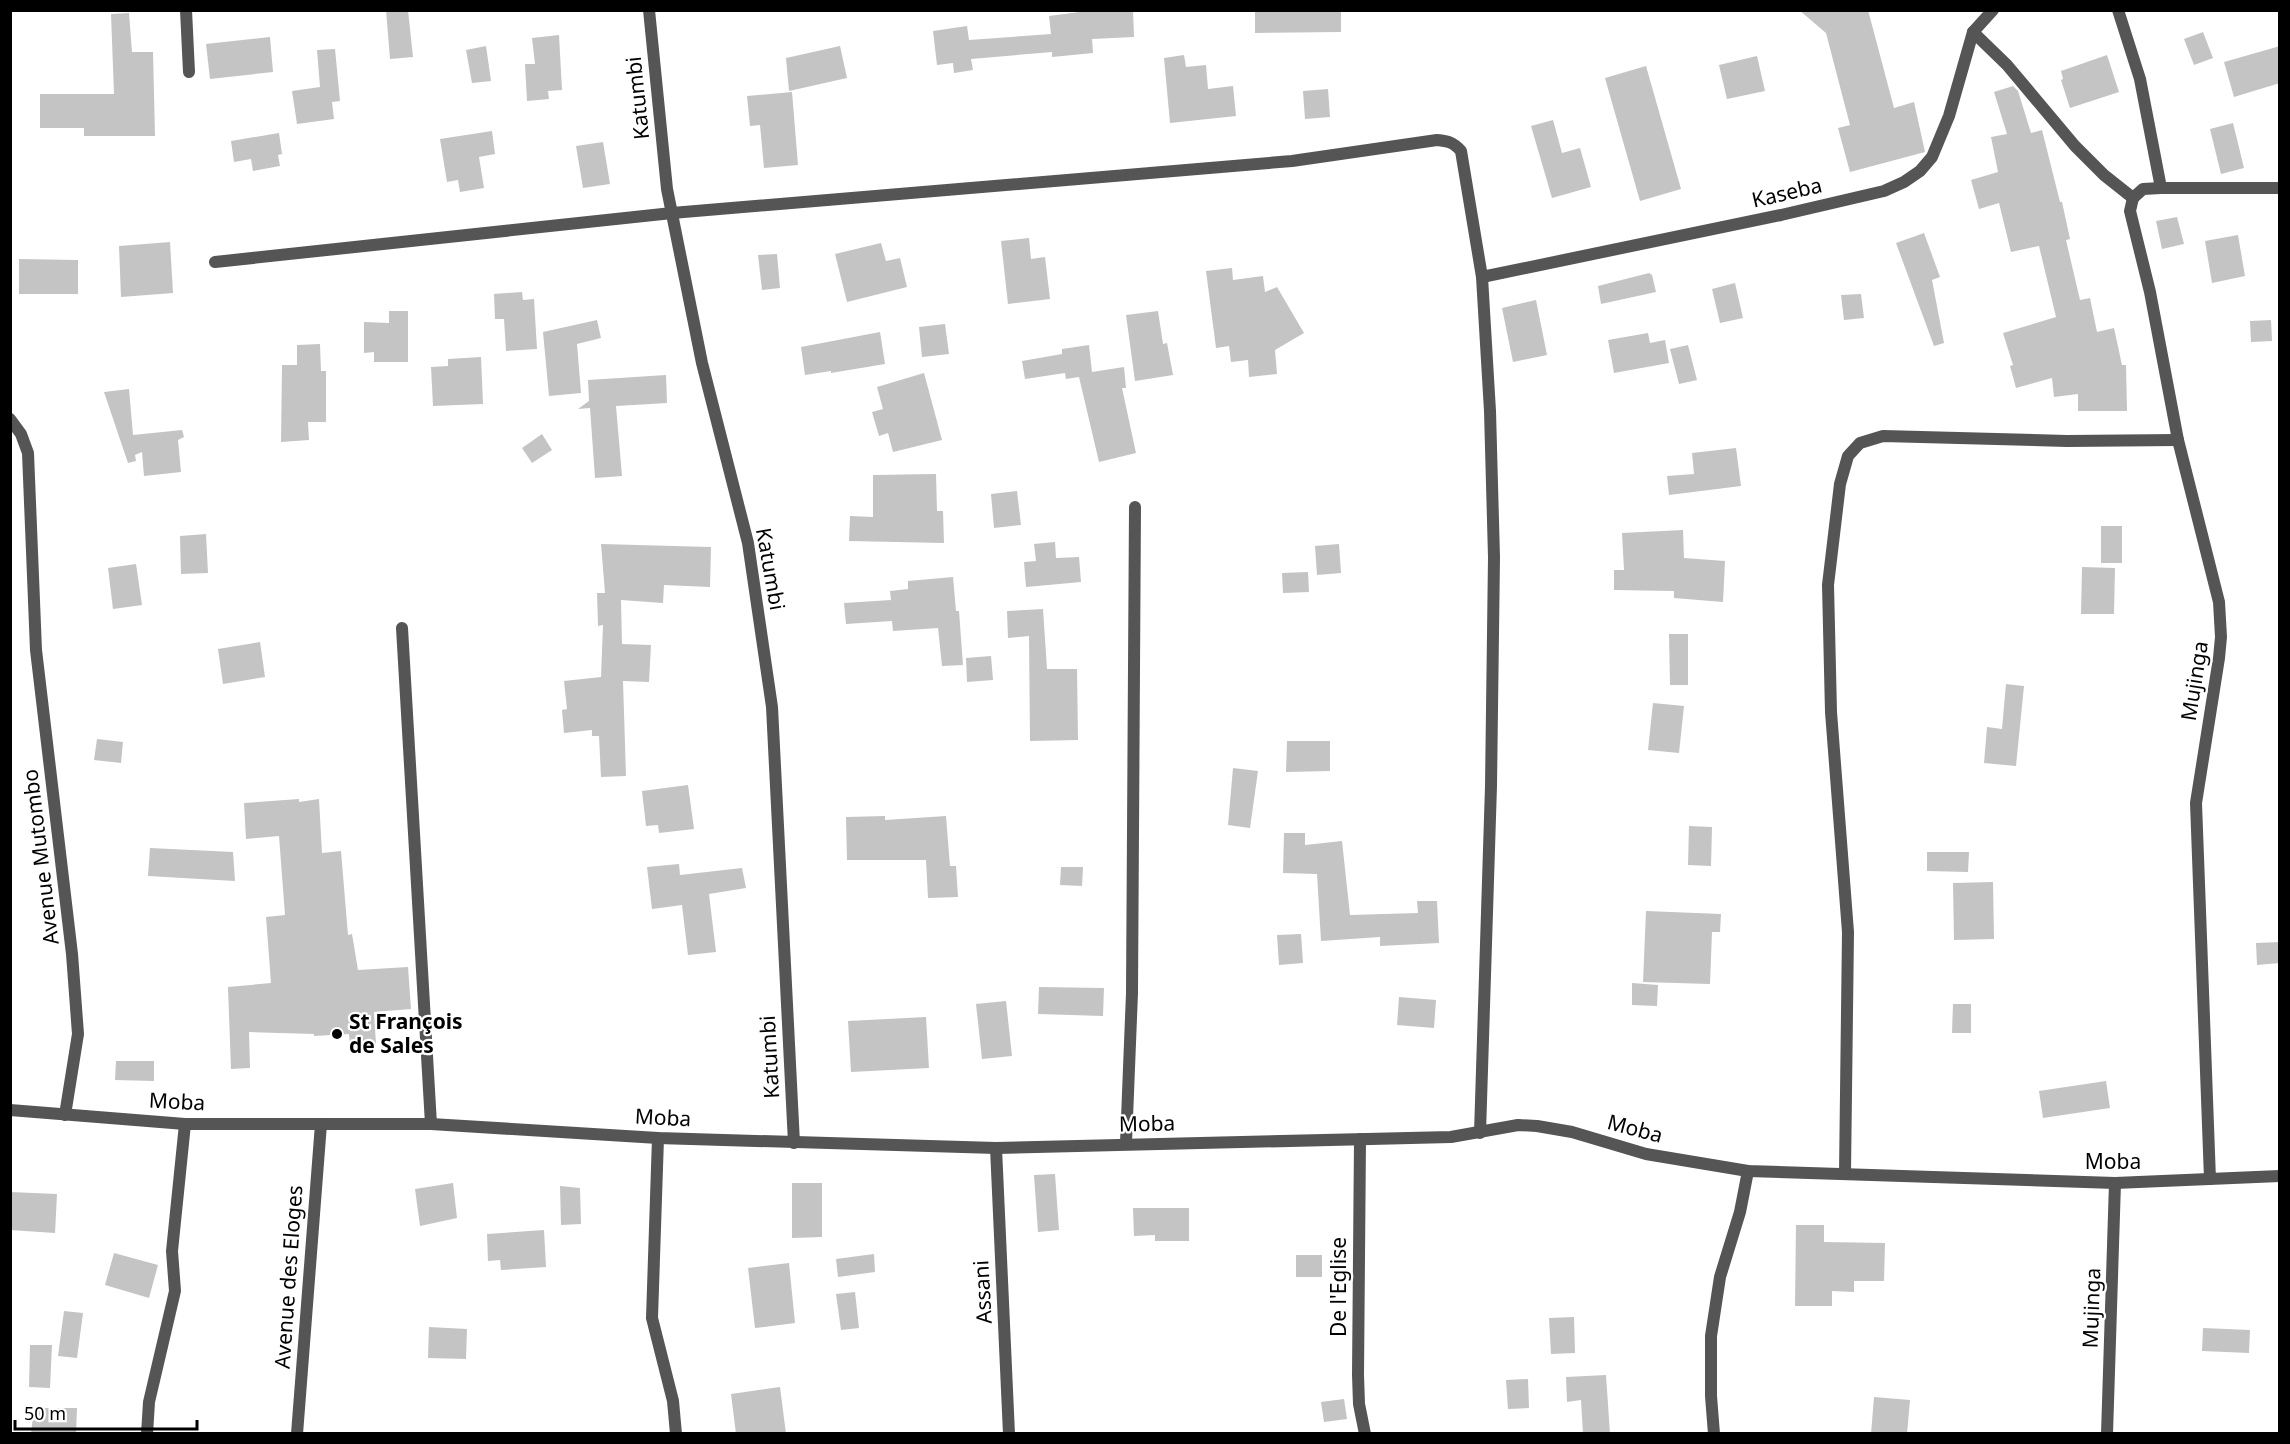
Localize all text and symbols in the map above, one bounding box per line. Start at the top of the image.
street label: Katumbi [619,55,655,141]
street label: Kaseba [1749,170,1825,214]
street label: Katumbi [750,525,792,612]
street label: Mujinga [2174,639,2214,723]
street label: Avenue Mutombo [15,768,65,947]
place label: St François de Sales [349,1007,463,1059]
street label: Katumbi [753,1015,785,1099]
marker: St François de Sales [330,1027,344,1041]
street label: Moba [148,1086,206,1116]
street label: Moba [634,1102,692,1132]
street label: Moba [1604,1107,1666,1149]
street label: Moba [1119,1109,1175,1137]
street label: Moba [2085,1147,2141,1175]
street label: Avenue des Eloges [268,1184,308,1370]
street label: De l'Eglise [1324,1237,1352,1337]
street label: Assani [966,1260,998,1325]
street label: Mujinga [2076,1267,2106,1349]
scale bar [15,1393,196,1431]
text: 50 m [24,1401,66,1425]

